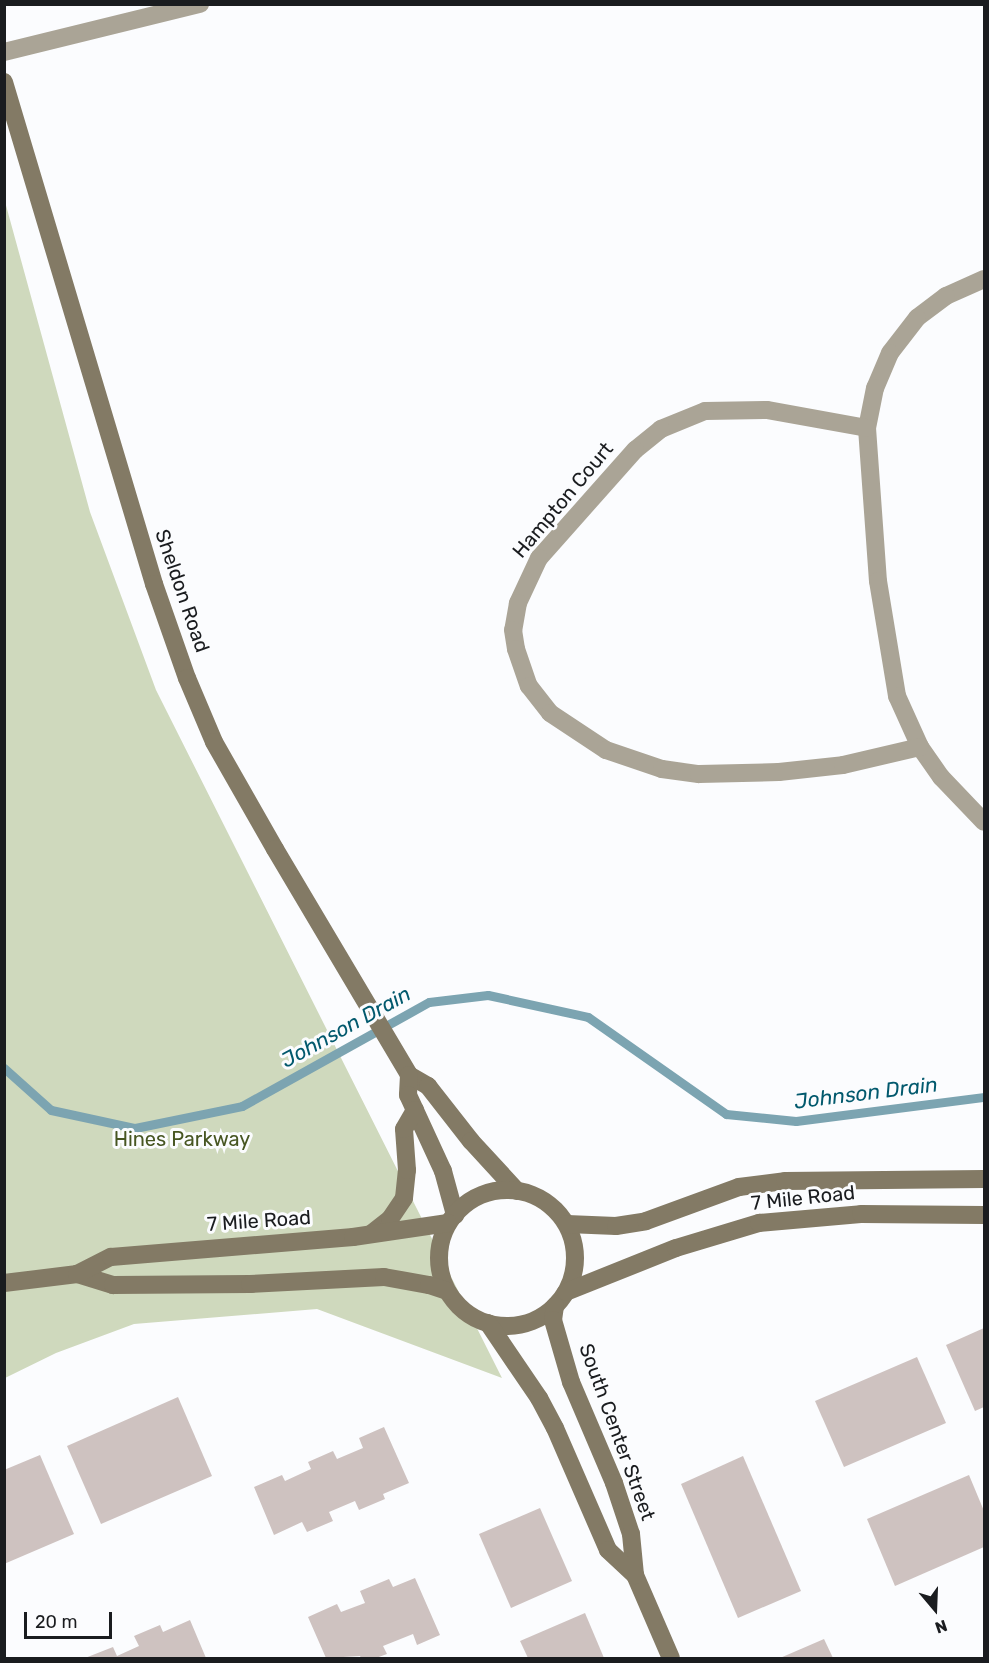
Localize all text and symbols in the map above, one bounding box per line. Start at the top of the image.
street label: Hampton Court [508,437,618,563]
street label: Sheldon Road [150,526,214,656]
water label: Johnson Drain [277,981,415,1073]
water label: Johnson Drain [793,1072,939,1114]
park label: Hines Parkway [114,1127,250,1151]
street label: 7 Mile Road [750,1181,856,1215]
street label: 7 Mile Road [206,1205,312,1237]
street label: South Center Street [574,1340,660,1524]
north arrow [905,1579,965,1639]
scale bar [27,1600,116,1638]
text: 20 m [35,1611,77,1633]
text: N [932,1616,950,1637]

